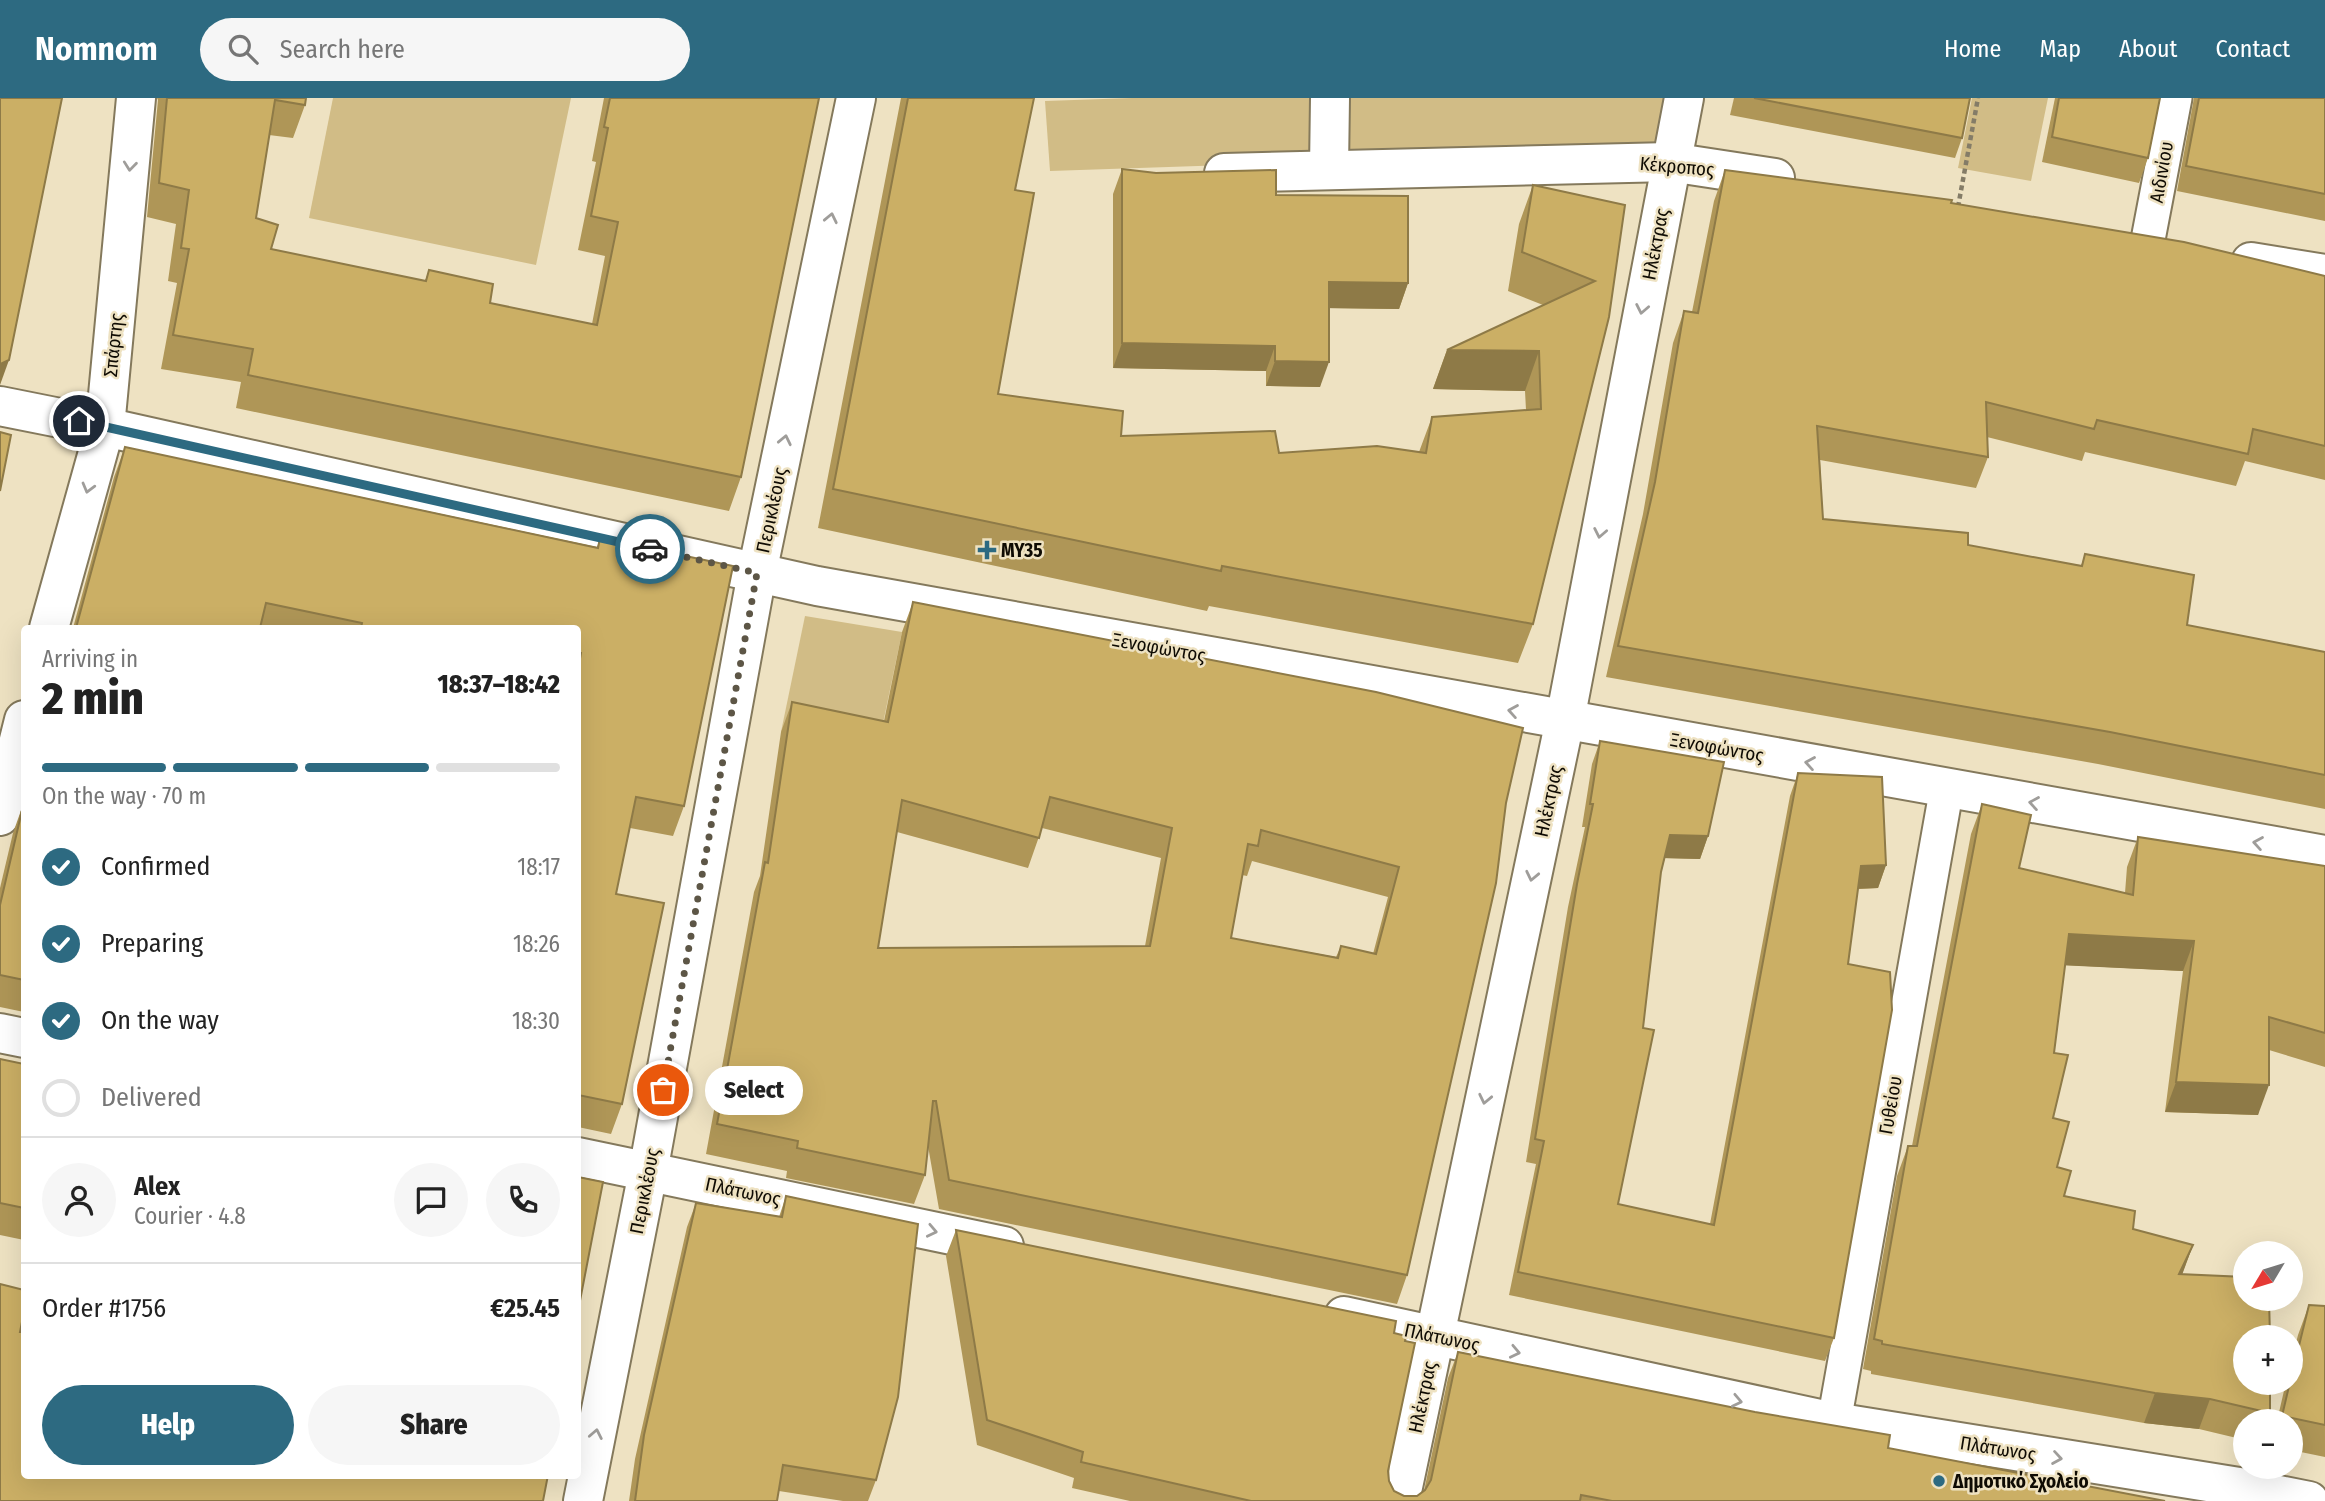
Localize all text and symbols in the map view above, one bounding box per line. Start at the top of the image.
search box [200,18,690,81]
text: Nomnom [35,29,158,69]
icon: search [224,30,262,68]
text: Search here [280,34,405,65]
text: Home [1944,35,2001,63]
text: Map [2039,35,2081,63]
text: About [2119,35,2177,63]
text: Contact [2215,35,2290,63]
street label: Αιδινίου [2145,139,2178,205]
street label: Κέκροπος [1639,152,1715,181]
one-way arrow [123,161,138,172]
street label: Ηλέκτρας [1637,206,1674,282]
one-way arrow [823,212,838,224]
one-way arrow [1636,303,1651,315]
street label: Σπάρτης [99,312,128,378]
pin [49,391,109,451]
icon: home [60,402,98,440]
one-way arrow [776,434,791,446]
street label: Περικλέους [751,465,792,555]
one-way arrow [82,482,96,494]
courier [615,514,685,584]
one-way arrow [1593,527,1608,539]
icon: car [631,530,669,568]
place label: MY35 [1001,539,1043,562]
marker: MY35 [979,542,995,558]
street label: Ξενοφώντος [1110,628,1207,667]
text: Arriving in [42,645,138,673]
text: 18:37–18:42 [437,669,560,700]
text: 2 min [42,671,144,726]
one-way arrow [1507,704,1519,719]
street label: Ξενοφώντος [1668,728,1765,767]
one-way arrow [1804,757,1816,772]
street label: Ηλέκτρας [1530,763,1567,839]
text: On the way · 70 m [42,782,206,810]
one-way arrow [2028,796,2040,811]
one-way arrow [2252,836,2264,851]
icon: check [42,848,80,886]
text: Confirmed [101,851,211,882]
text: 18:17 [517,853,560,881]
one-way arrow [1525,870,1540,882]
icon: check [42,925,80,963]
text: Preparing [101,928,203,959]
text: 18:26 [513,930,560,958]
icon: check [42,1002,80,1040]
text: On the way [101,1005,219,1036]
text: 18:30 [512,1007,560,1035]
pin [633,1060,693,1120]
callout: Select [705,1066,803,1114]
icon: bag [644,1071,682,1109]
street label: Γυθείου [1874,1074,1907,1136]
text: Select [724,1076,784,1104]
text: Delivered [101,1082,202,1113]
one-way arrow [1479,1093,1494,1105]
street label: Περικλέους [625,1146,664,1236]
button: person [42,1163,116,1237]
button: chat [394,1163,468,1237]
button: phone [486,1163,560,1237]
text: Alex [134,1171,180,1202]
street label: Πλάτωνος [703,1172,783,1211]
text: Courier · 4.8 [134,1202,246,1230]
one-way arrow [926,1222,938,1237]
north arrow [2233,1241,2303,1311]
map controls [2233,1241,2303,1479]
text: Order #1756 [42,1293,166,1324]
text: €25.45 [490,1293,560,1324]
street label: Πλάτωνος [1402,1318,1482,1357]
button: + [2233,1325,2303,1395]
one-way arrow [1508,1344,1520,1359]
street label: Ηλέκτρας [1404,1359,1441,1435]
button: Help [42,1385,294,1465]
button: Share [308,1385,560,1465]
one-way arrow [1731,1393,1743,1407]
button: − [2233,1409,2303,1479]
one-way arrow [588,1428,603,1440]
street label: Πλάτωνος [1958,1431,2037,1466]
one-way arrow [2051,1450,2063,1465]
place label: Δημοτικό Σχολείο [1952,1470,2089,1493]
marker: Δημοτικό Σχολείο [1931,1473,1947,1489]

